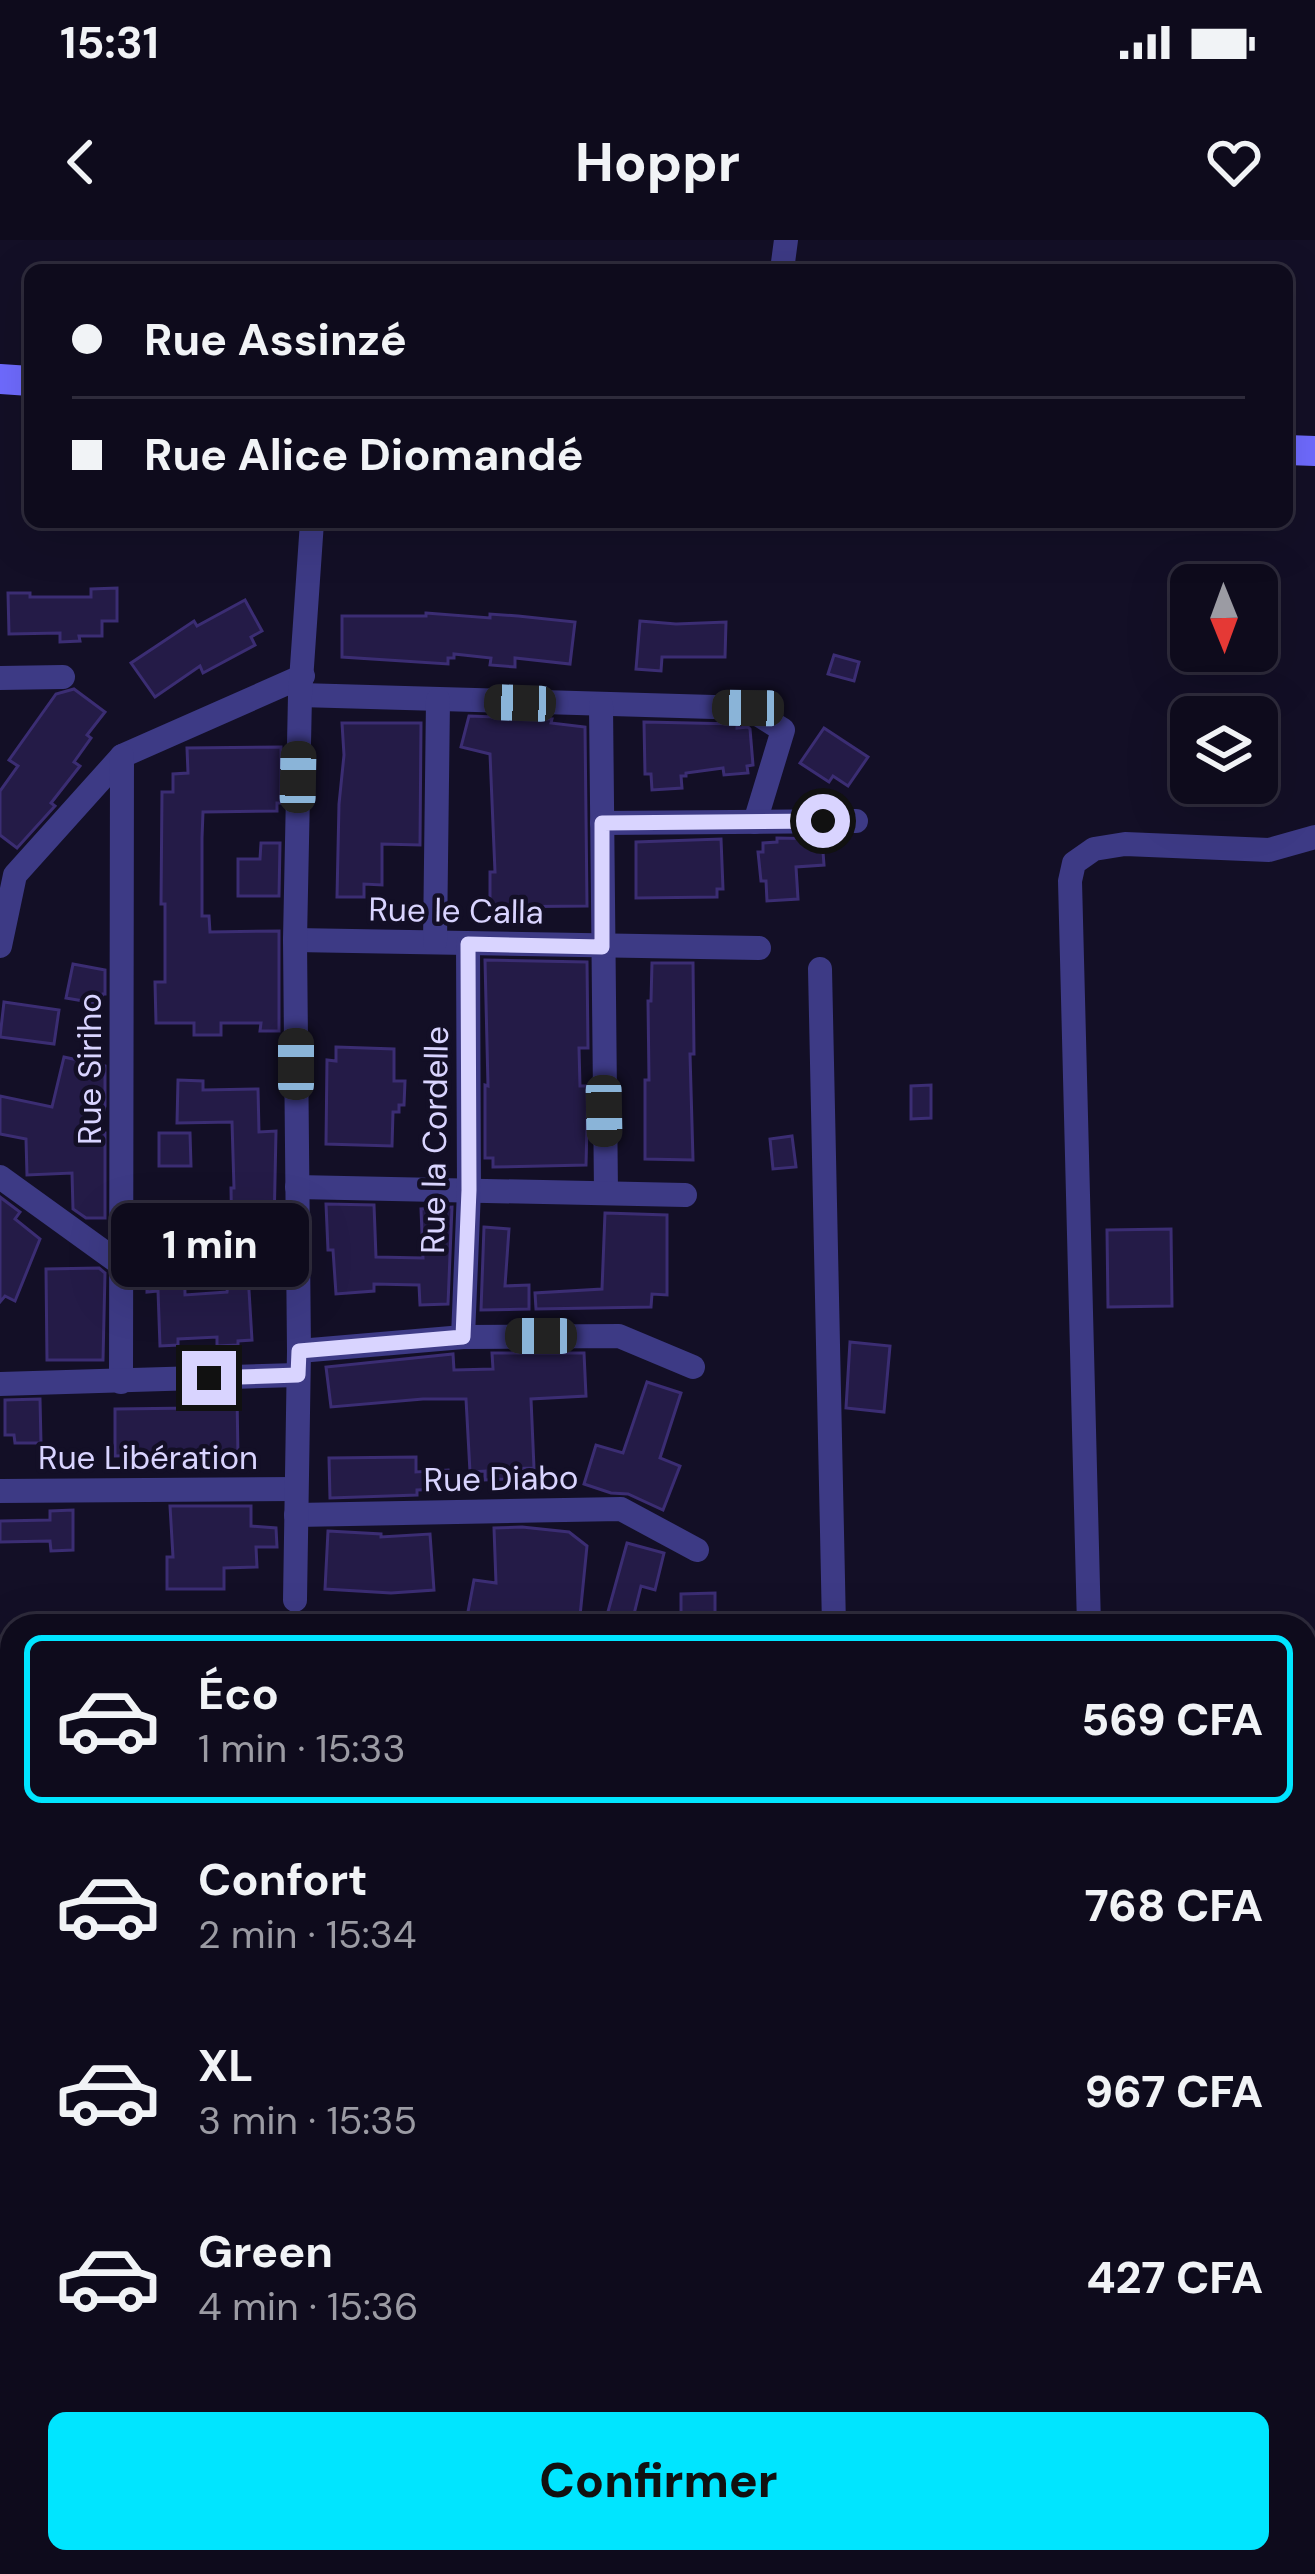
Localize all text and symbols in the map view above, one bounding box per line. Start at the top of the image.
text: 15:31 [60,13,159,72]
text: Hoppr [575,127,740,198]
icon: back [48,129,114,195]
icon: heart [1201,129,1267,195]
text: Rue Assinzé [144,310,407,369]
text: Rue Alice Diomandé [144,425,584,484]
north arrow [1170,564,1278,672]
map controls [1170,564,1278,804]
car [483,684,557,722]
car [712,689,784,727]
button: layers [1170,696,1278,804]
car [279,741,317,813]
route start [796,794,850,848]
street label: Rue le Calla [368,887,544,934]
street label: Rue Siriho [68,993,111,1145]
street label: Rue la Cordelle [411,1026,458,1254]
car [278,1028,314,1100]
car [585,1075,623,1147]
callout: 1 min [110,1204,308,1288]
text: 1 min [162,1219,258,1270]
car [505,1318,577,1354]
route end [182,1351,236,1405]
street label: Rue Libération [38,1436,258,1479]
street label: Rue Diabo [423,1456,579,1501]
text: Éco [198,1664,279,1723]
icon: car [54,1665,162,1773]
text: 569 CFA [1081,1690,1263,1749]
text: 1 min · 15:33 [198,1723,405,1774]
text: Confort [198,1850,368,1909]
icon: car [54,1851,162,1959]
text: 768 CFA [1085,1876,1263,1935]
text: 2 min · 15:34 [198,1909,416,1960]
text: XL [198,2036,253,2095]
icon: car [54,2037,162,2145]
text: 967 CFA [1085,2062,1263,2121]
text: 3 min · 15:35 [198,2095,417,2146]
text: Green [198,2222,333,2281]
icon: car [54,2223,162,2331]
text: 427 CFA [1086,2248,1263,2307]
text: 4 min · 15:36 [198,2281,418,2332]
button: Confirmer [48,2412,1269,2550]

